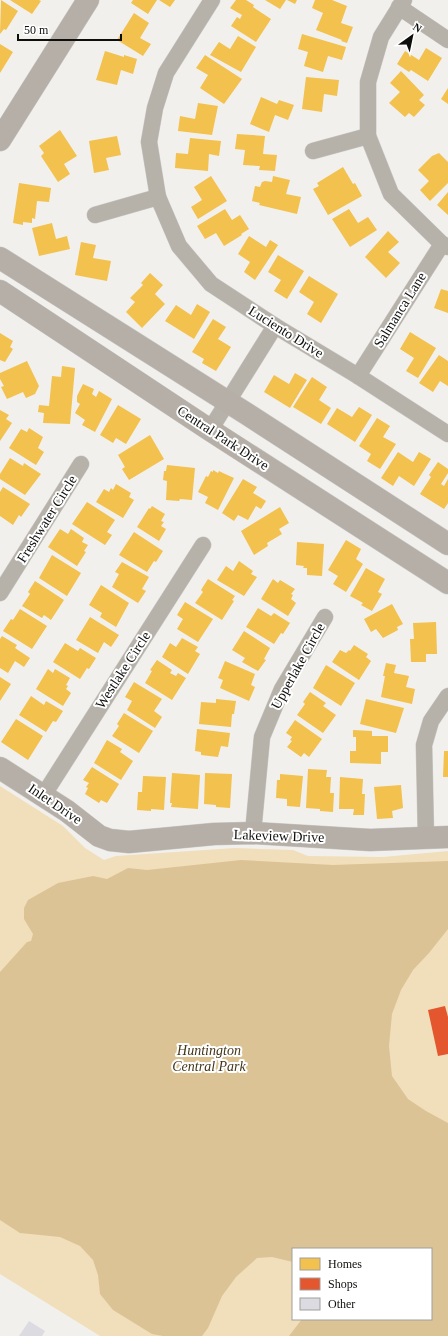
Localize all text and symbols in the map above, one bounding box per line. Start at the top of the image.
scale bar [18,16,121,42]
north arrow [392,16,432,56]
text: N [411,20,424,35]
text: 50 m [24,23,49,37]
street label: Salmanca Lane [371,270,429,350]
street label: Luciento Drive [246,303,326,361]
street label: Central Park Drive [175,403,271,473]
street label: Freshwater Circle [14,473,80,565]
street label: Upperlake Circle [268,620,328,712]
street label: Westlake Circle [93,629,153,711]
street label: Inlet Drive [26,781,84,827]
street label: Lakeview Drive [233,827,325,845]
park label: Huntington Central Park [172,1043,247,1074]
legend [292,1248,432,1320]
text: Homes [328,1257,362,1271]
text: Shops [328,1277,358,1291]
text: Other [328,1297,355,1311]

